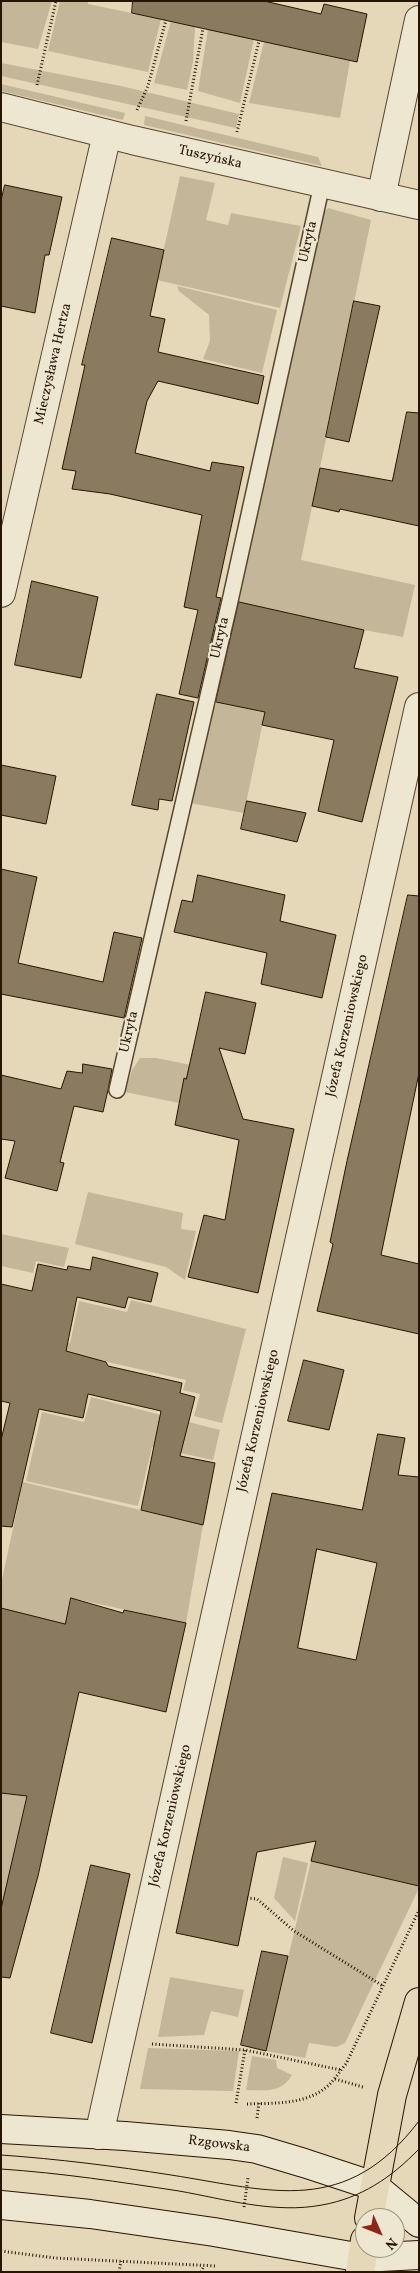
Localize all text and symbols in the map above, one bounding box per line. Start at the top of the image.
street label: Tuszyńska [176,143,244,173]
street label: Ukryta [296,219,322,265]
street label: Mieczysława Hertza [32,302,76,426]
street label: Ukryta [208,615,234,661]
street label: Józefa Korzeniowskiego [323,953,373,1099]
street label: Ukryta [117,1009,143,1055]
street label: Józefa Korzeniowskiego [234,1348,284,1494]
street label: Józefa Korzeniowskiego [146,1743,196,1889]
street label: Rzgowska [187,2133,251,2157]
north arrow [355,2208,405,2258]
text: N [380,2233,401,2253]

